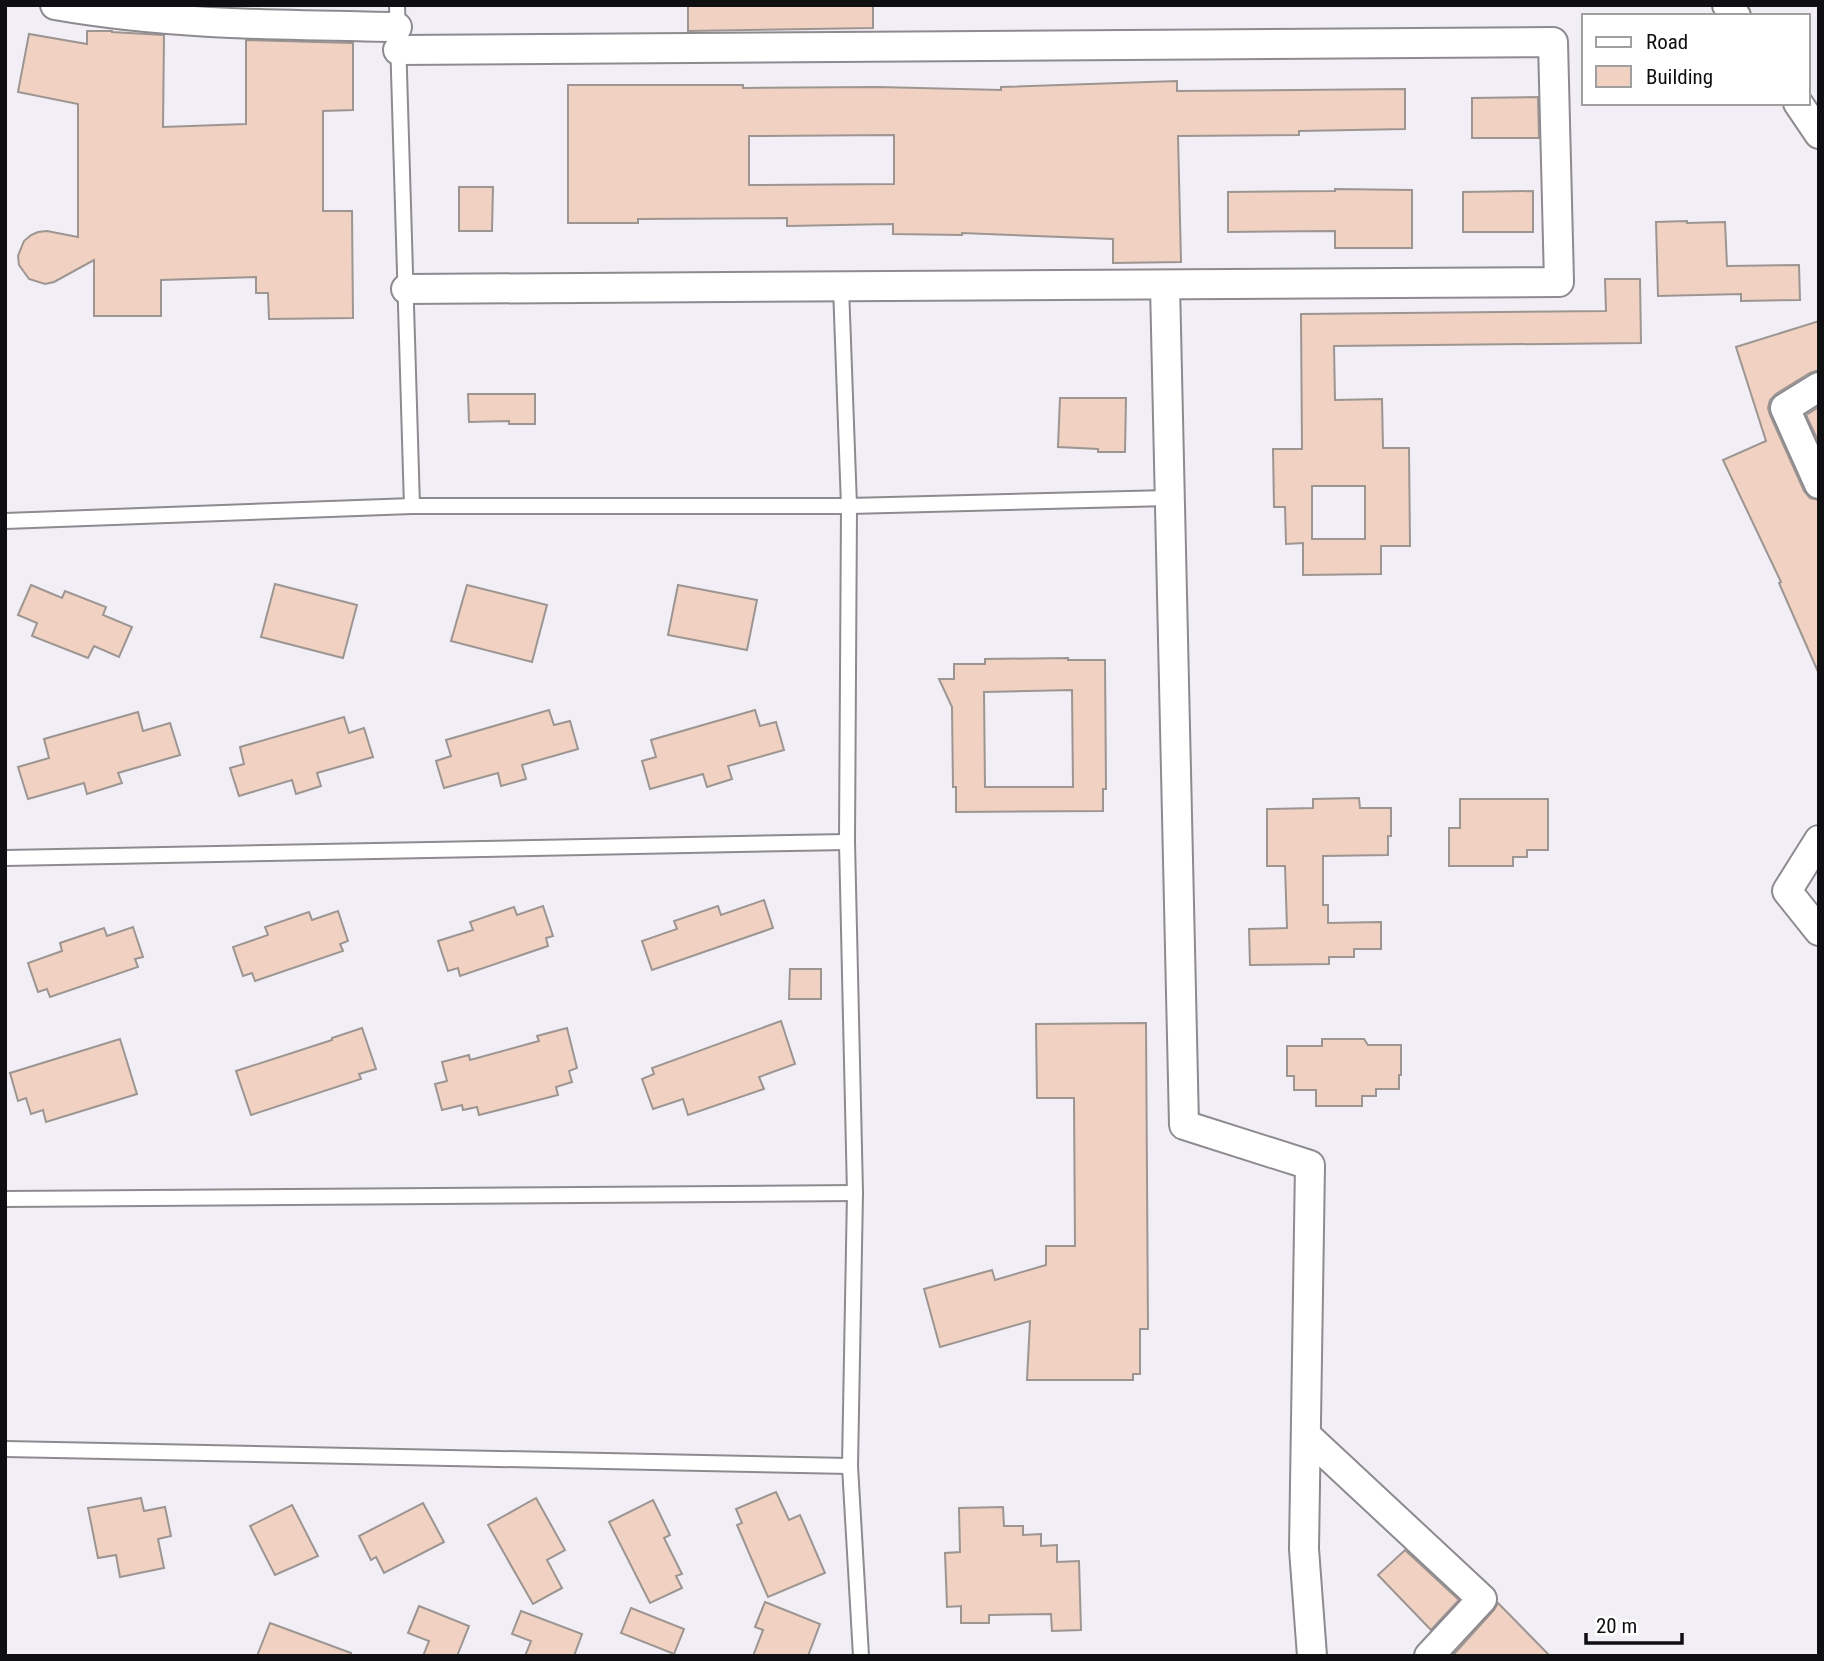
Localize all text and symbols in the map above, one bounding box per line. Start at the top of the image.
legend [1582,14,1810,105]
text: Road [1646,30,1688,54]
text: Building [1646,65,1713,89]
scale bar [1586,1602,1682,1646]
text: 20 m [1596,1614,1637,1638]

